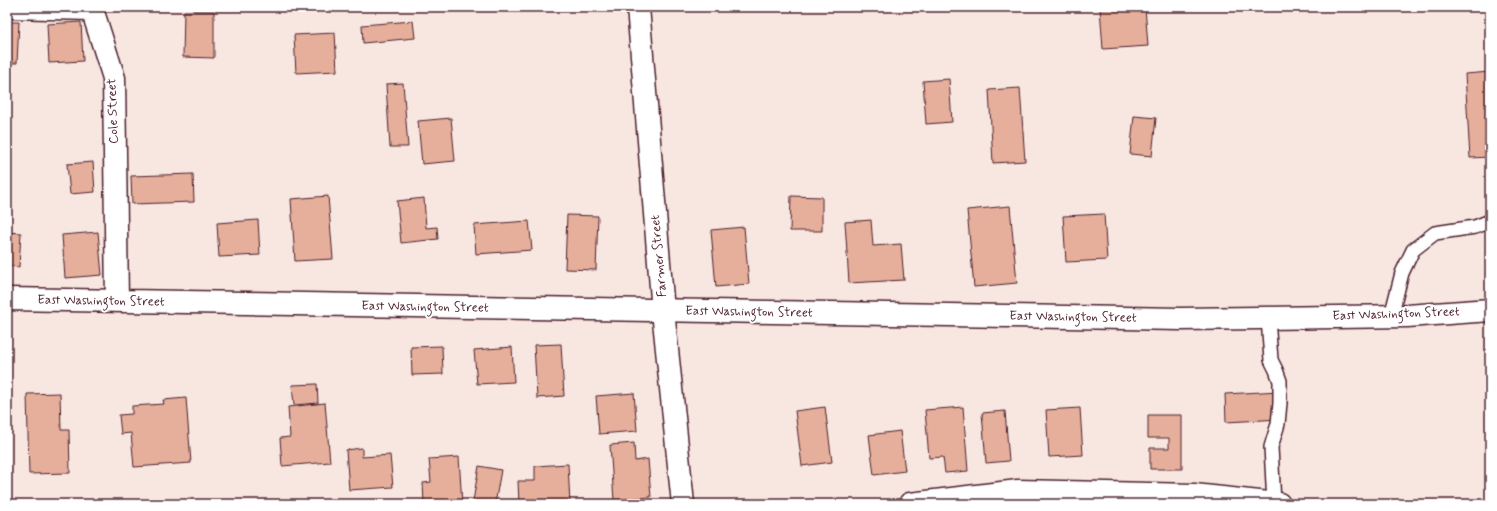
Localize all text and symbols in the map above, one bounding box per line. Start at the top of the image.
street label: Cole Street [103,78,123,144]
street label: Farmer Street [647,214,671,298]
street label: East Washington Street [37,291,165,313]
street label: East Washington Street [361,297,489,319]
street label: East Washington Street [685,302,813,324]
street label: East Washington Street [1332,303,1460,327]
street label: East Washington Street [1009,307,1137,329]

